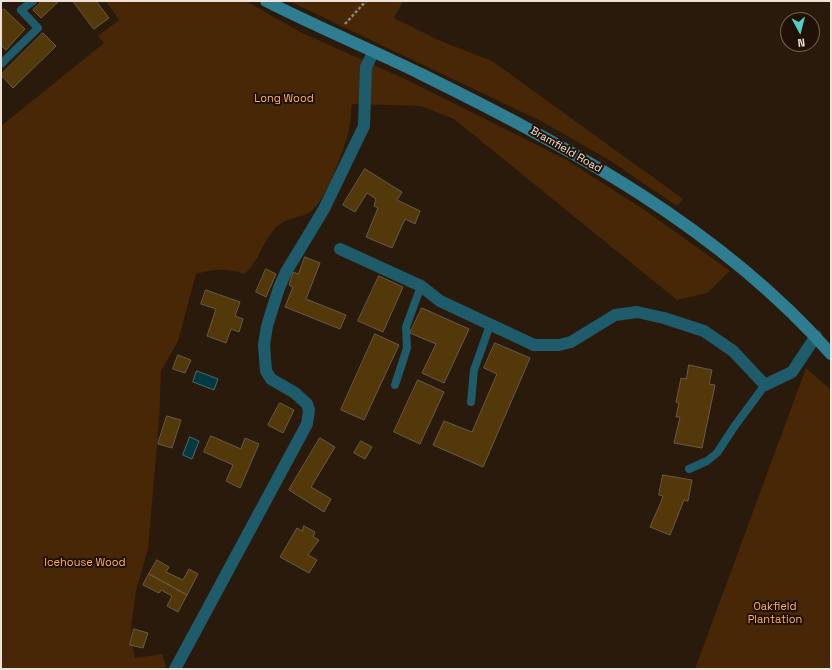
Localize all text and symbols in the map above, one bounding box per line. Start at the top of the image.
north arrow [780,12,820,52]
text: N [797,36,806,50]
park label: Long Wood [254,92,314,106]
street label: Bramfield Road [528,124,604,176]
park label: Icehouse Wood [44,556,126,570]
park label: Oakfield Plantation [748,600,802,626]

